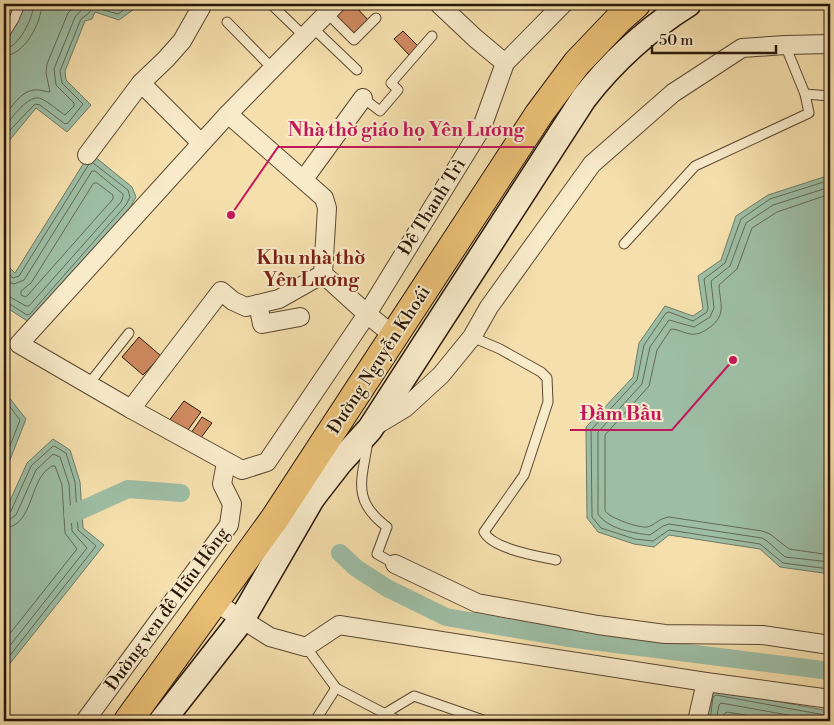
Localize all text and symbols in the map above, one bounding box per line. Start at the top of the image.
scale bar [652,22,775,54]
text: 50 m [659,31,693,50]
callout: Nhà thờ giáo họ Yên Lương [278,113,534,147]
text: Nhà thờ giáo họ Yên Lương [288,118,526,142]
street label: Đê Thanh Trì [393,154,471,260]
district label: Khu nhà thờ Yên Lương [257,246,365,292]
street label: Đường Nguyễn Khoái [322,282,436,438]
callout: Đầm Bầu [570,396,672,430]
text: Đầm Bầu [579,402,662,426]
street label: Đường ven đê Hữu Hồng [100,522,234,695]

